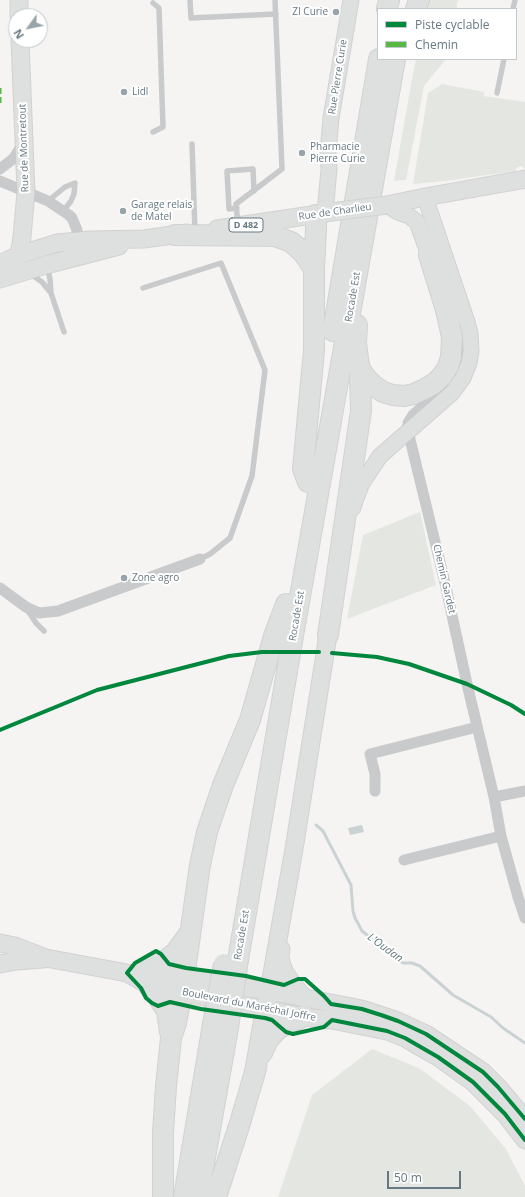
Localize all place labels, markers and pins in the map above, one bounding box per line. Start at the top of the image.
place label: ZI Curie [292,6,328,18]
marker: ZI Curie [331,7,341,17]
place label: Lidl [132,86,148,98]
marker: Lidl [119,87,129,97]
place label: Pharmacie Pierre Curie [310,141,365,164]
marker: Pharmacie Pierre Curie [297,148,307,158]
place label: Garage relais de Matel [131,199,192,222]
marker: Garage relais de Matel [118,206,128,216]
place label: Zone agro [132,572,179,584]
marker: Zone agro [119,573,129,583]

